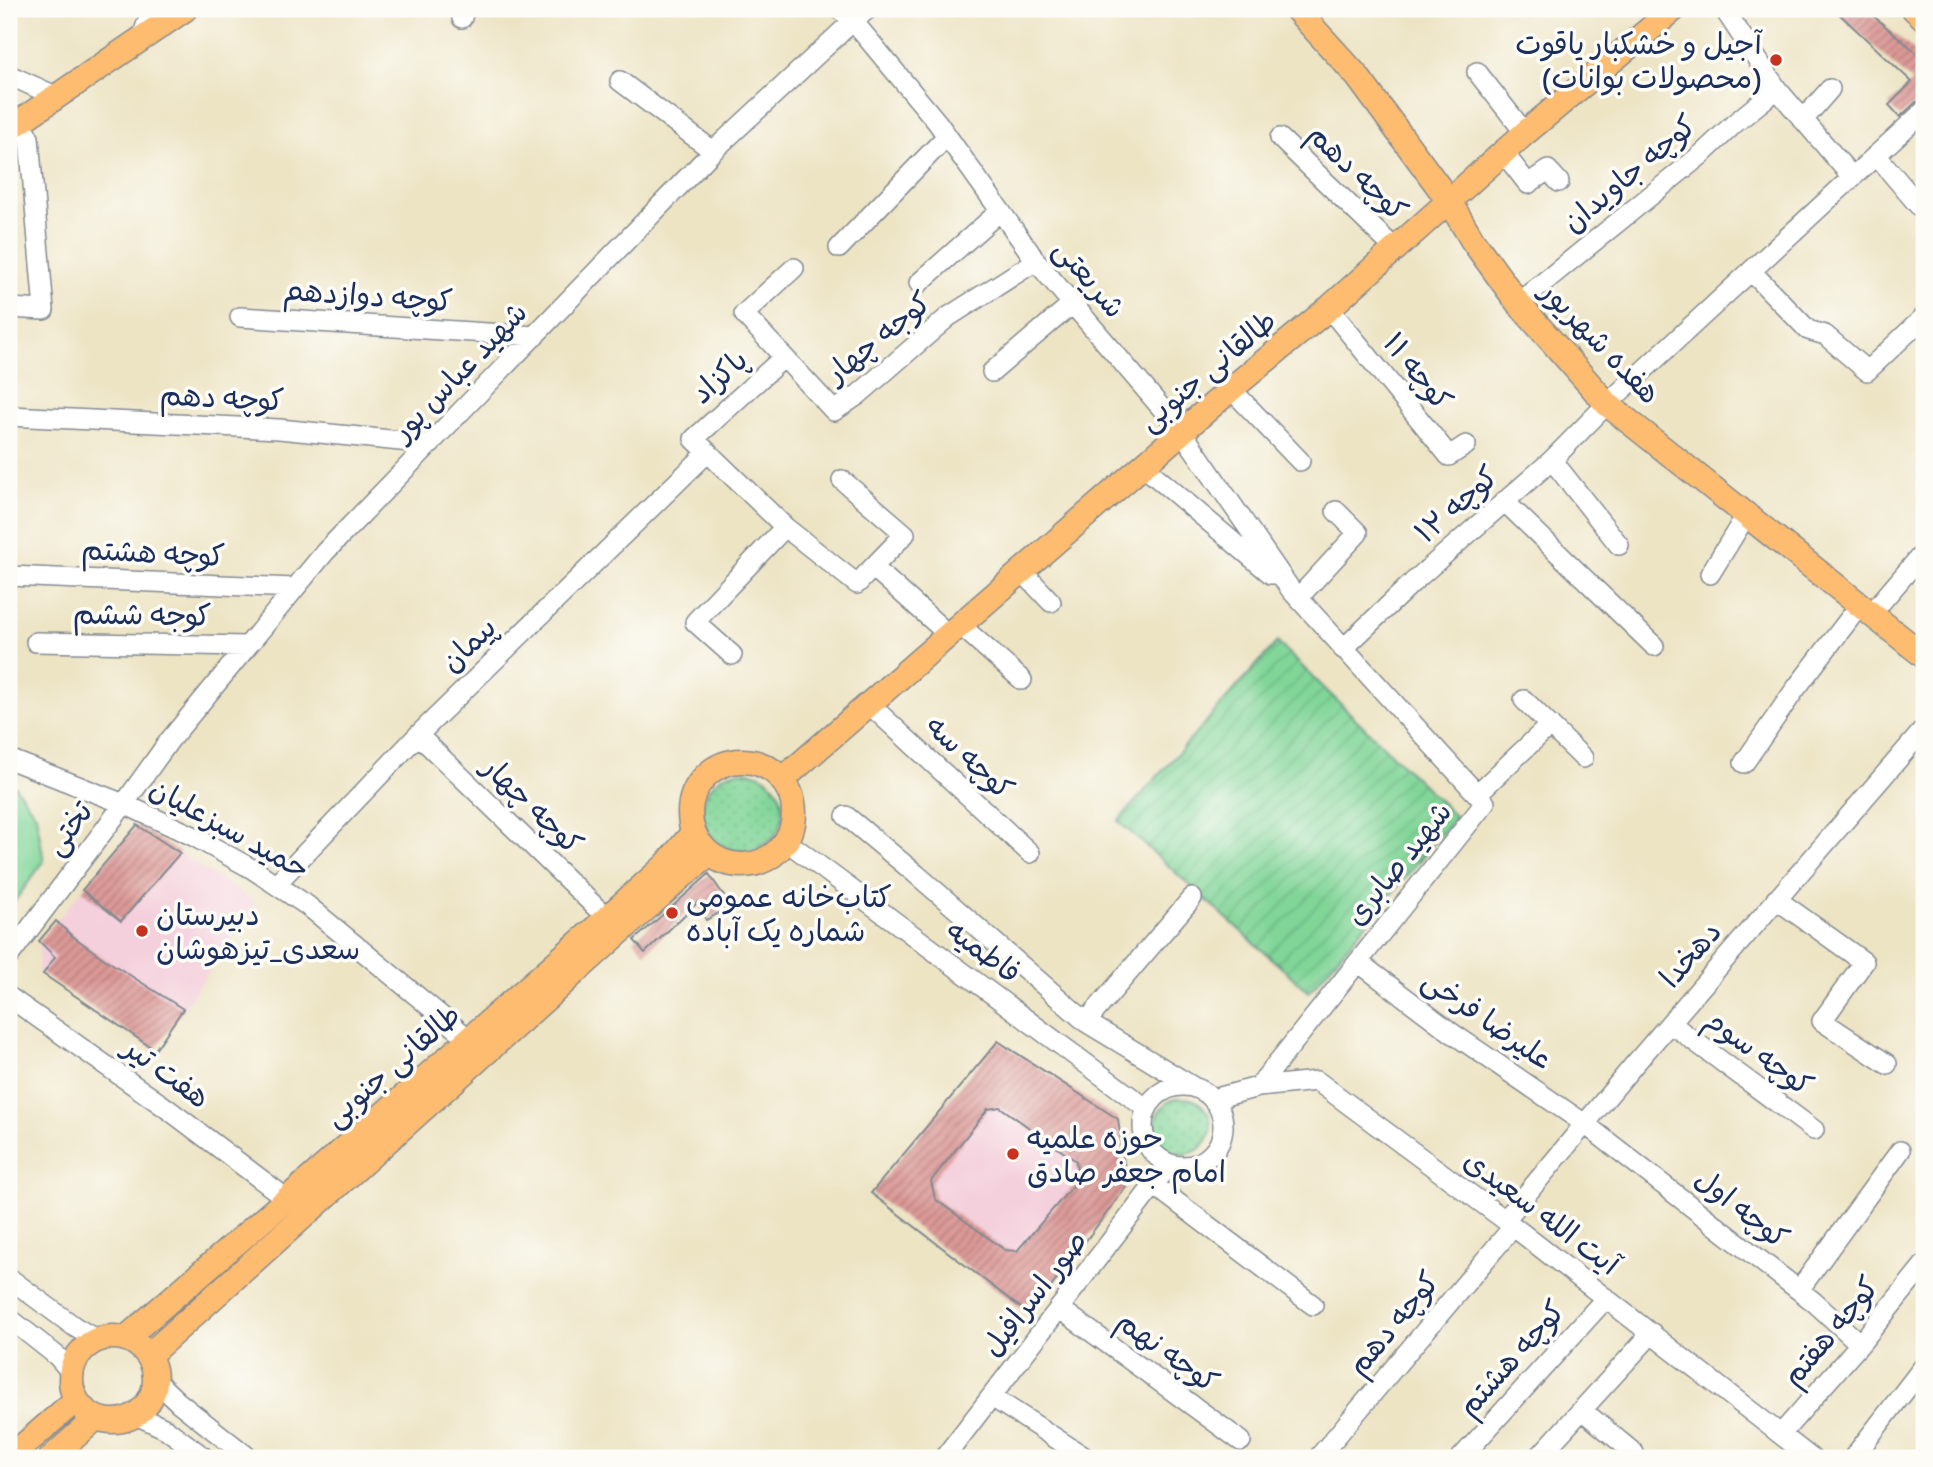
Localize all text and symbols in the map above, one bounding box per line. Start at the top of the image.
place label: آجیل و خشکبار یاقوت (محصولات بوانات) [1515,25,1764,96]
marker: آجیل و خشکبار یاقوت (محصولات بوانات) [1768,52,1784,68]
street label: کوچه جاویدان [1554,106,1704,241]
street label: کوچه دهم [1298,115,1416,231]
street label: شریعتی [1045,231,1134,326]
street label: کوچه دوازدهم [282,271,454,324]
street label: هفده شهریور [1531,271,1669,411]
street label: کوجه چهار [815,283,939,393]
street label: شهید عباس پور [381,294,535,451]
street label: طالقانی جنوبی [1130,301,1285,440]
street label: کوچه ۱۱ [1375,325,1461,418]
street label: پاکزاد [683,341,756,412]
street label: کوچه دهم [159,375,285,423]
street label: کوچه ۱۲ [1406,458,1506,551]
street label: کوچه هشتم [80,530,226,578]
street label: کوجه ششم [72,594,212,638]
street label: پیمان [432,609,504,680]
street label: کوچه سه [918,707,1022,808]
street label: کوچه چهار [472,746,591,863]
street label: حمید سبزعلیان [143,769,317,887]
street label: تختی [36,793,101,863]
street label: شهید صابری [1337,793,1459,933]
place label: کتاب‌خانه عمومی شماره یک آباده [686,878,892,949]
place label: دبیرستان سعدی_تیزهوشان [156,896,360,967]
marker: کتاب‌خانه عمومی شماره یک آباده [664,905,680,921]
street label: فاطمیه [939,911,1029,991]
street label: دهخدا [1651,913,1729,995]
marker: دبیرستان سعدی_تیزهوشان [134,923,150,939]
street label: علیرضا فرخی [1415,961,1560,1078]
street label: طالقانی جنوبی [316,996,469,1136]
street label: کوچه سوم [1695,1000,1820,1108]
street label: هفت تیر [114,1027,217,1116]
place label: حوزه علمیه امام جعفر صادق [1027,1119,1226,1194]
street label: آیت الله سعیدی [1457,1141,1629,1284]
marker: حوزه علمیه امام جعفر صادق [1005,1146,1021,1162]
street label: کوچه اول [1687,1160,1796,1257]
street label: صور اسرافیل [973,1222,1095,1364]
street label: کوچه دهم [1339,1263,1450,1385]
street label: کوچه هفتم [1773,1269,1890,1396]
street label: کوچه هشتم [1449,1292,1576,1426]
street label: کوچه نهم [1108,1302,1226,1404]

